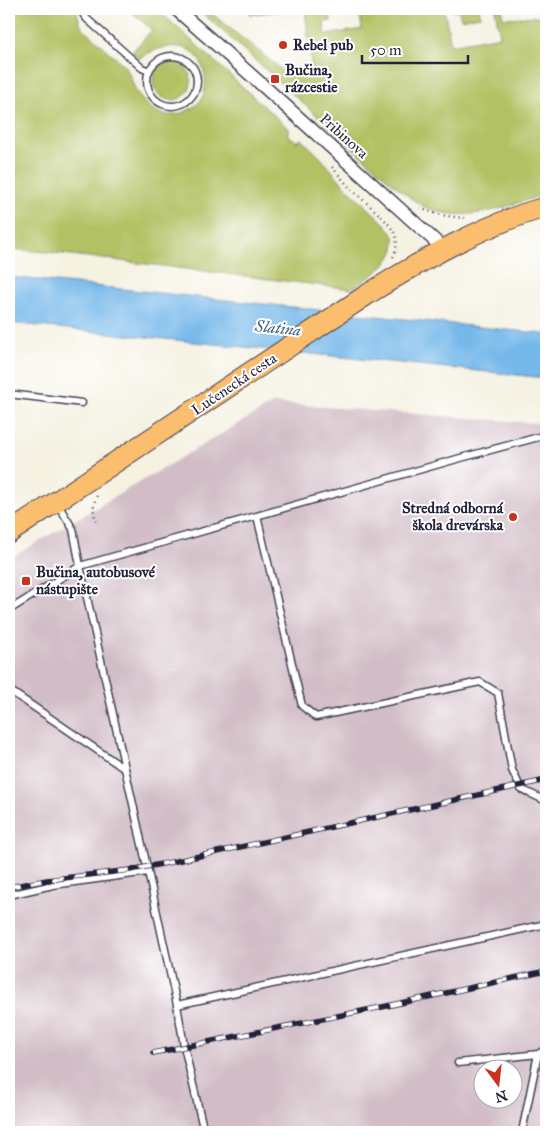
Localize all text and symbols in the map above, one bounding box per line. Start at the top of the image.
scale bar [362,32,469,64]
place label: Rebel pub [293,36,354,55]
marker: Rebel pub [277,39,289,51]
text: 50 m [370,41,402,59]
place label: Bučina, rázcestie [284,61,338,96]
marker: Bučina, rázcestie [269,73,281,85]
street label: Pribinova [316,110,372,163]
water label: Slatina [253,316,302,340]
street label: Lučenecká cesta [188,349,280,419]
place label: Stredná odborná škola drevárska [402,499,504,534]
marker: Stredná odborná škola drevárska [507,511,519,523]
place label: Bučina, autobusové nástupište [36,563,156,599]
marker: Bučina, autobusové nástupište [20,575,32,587]
north arrow [472,1058,522,1108]
text: N [493,1086,509,1106]

